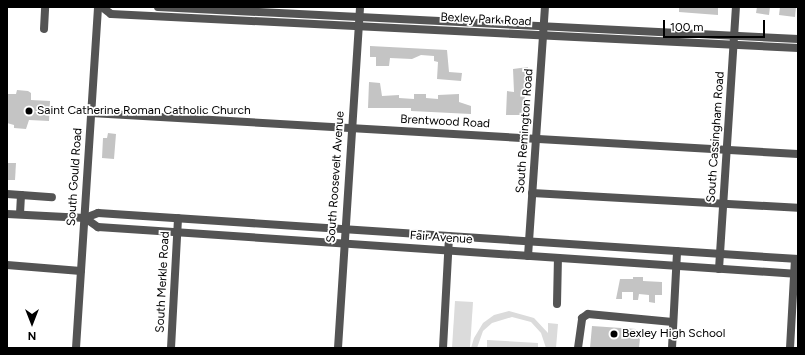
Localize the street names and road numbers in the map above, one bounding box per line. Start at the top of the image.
street label: Bexley Park Road [440,10,532,30]
street label: South Remington Road [513,68,537,194]
street label: South Cassingham Road [704,71,728,203]
street label: South Roosevelt Avenue [324,111,348,243]
street label: Brentwood Road [400,112,490,132]
street label: South Gould Road [64,127,86,227]
street label: Fair Avenue [409,229,473,247]
street label: South Merkle Road [153,231,173,333]

